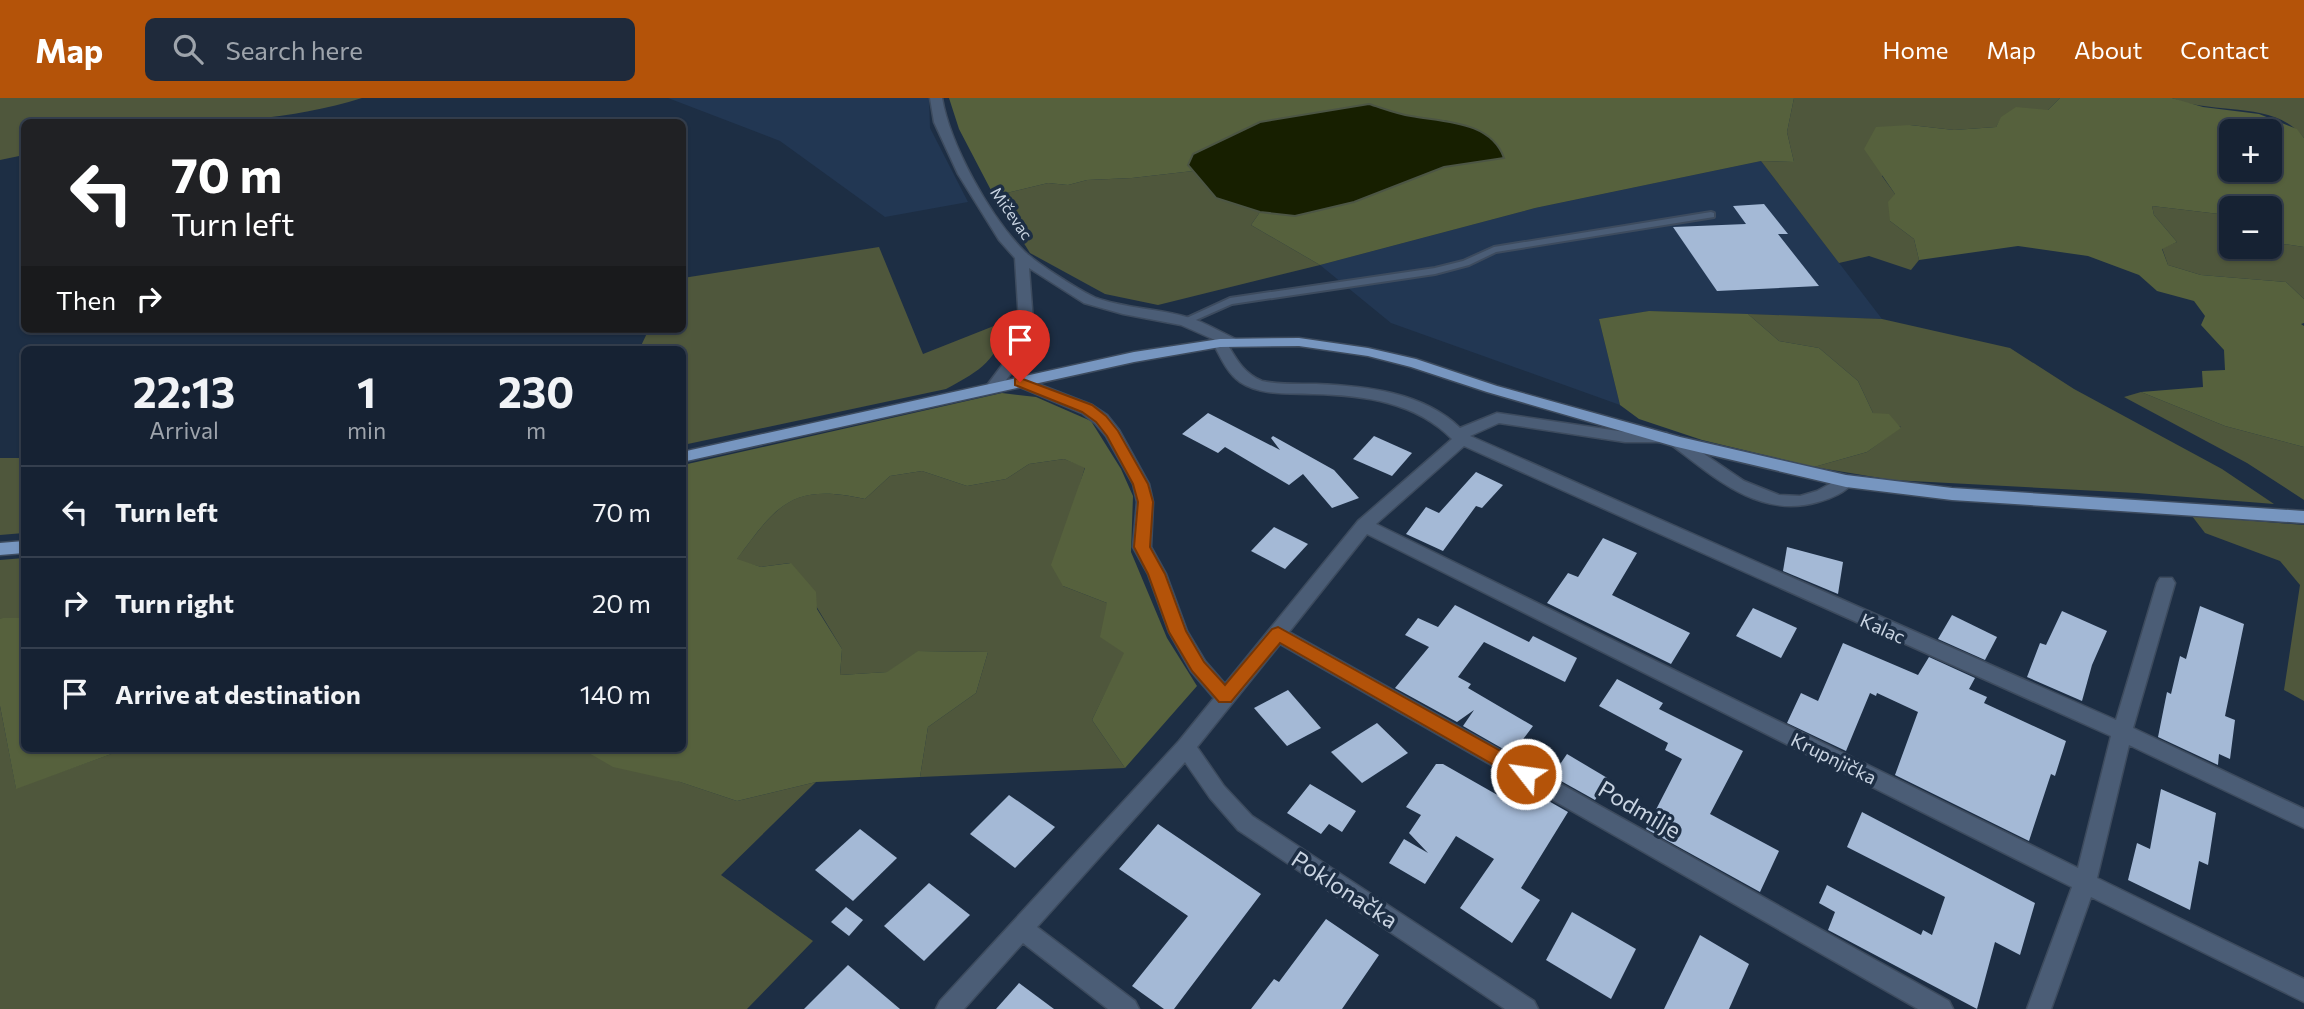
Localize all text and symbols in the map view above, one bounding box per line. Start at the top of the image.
search box [145,18,635,81]
text: Map [35,29,103,70]
icon: search [169,30,207,68]
text: Search here [225,34,363,65]
text: Home [1883,35,1949,64]
text: Map [1987,35,2036,64]
text: About [2074,35,2142,64]
text: Contact [2180,35,2269,64]
map controls [2219,119,2282,259]
button: + [2219,119,2282,182]
text: 70 m [171,143,282,203]
icon: left [56,147,147,238]
street label: Mičevac [987,183,1037,243]
button: − [2219,196,2282,259]
text: Turn left [171,203,295,243]
icon: right [130,280,168,318]
text: Then [56,284,116,315]
pin [990,310,1050,382]
icon: arrive [1001,321,1039,359]
text: 22:13 [133,365,235,417]
text: 1 [357,365,376,417]
text: 230 [498,365,574,417]
text: Arrival [149,416,219,444]
text: min [347,416,386,444]
text: m [526,416,546,444]
icon: left [56,493,94,531]
text: Turn left [115,496,218,527]
text: 70 m [593,496,651,527]
icon: right [56,584,94,622]
text: Turn right [115,587,234,618]
text: 20 m [592,587,651,618]
street label: Kalac [1857,608,1909,648]
icon: arrive [56,675,94,713]
text: Arrive at destination [115,678,361,709]
text: 140 m [580,678,651,709]
street label: Krupnjička [1787,727,1881,789]
position arrow [1489,737,1563,811]
street label: Podmilje [1594,774,1686,844]
street label: Poklonačka [1287,844,1403,934]

